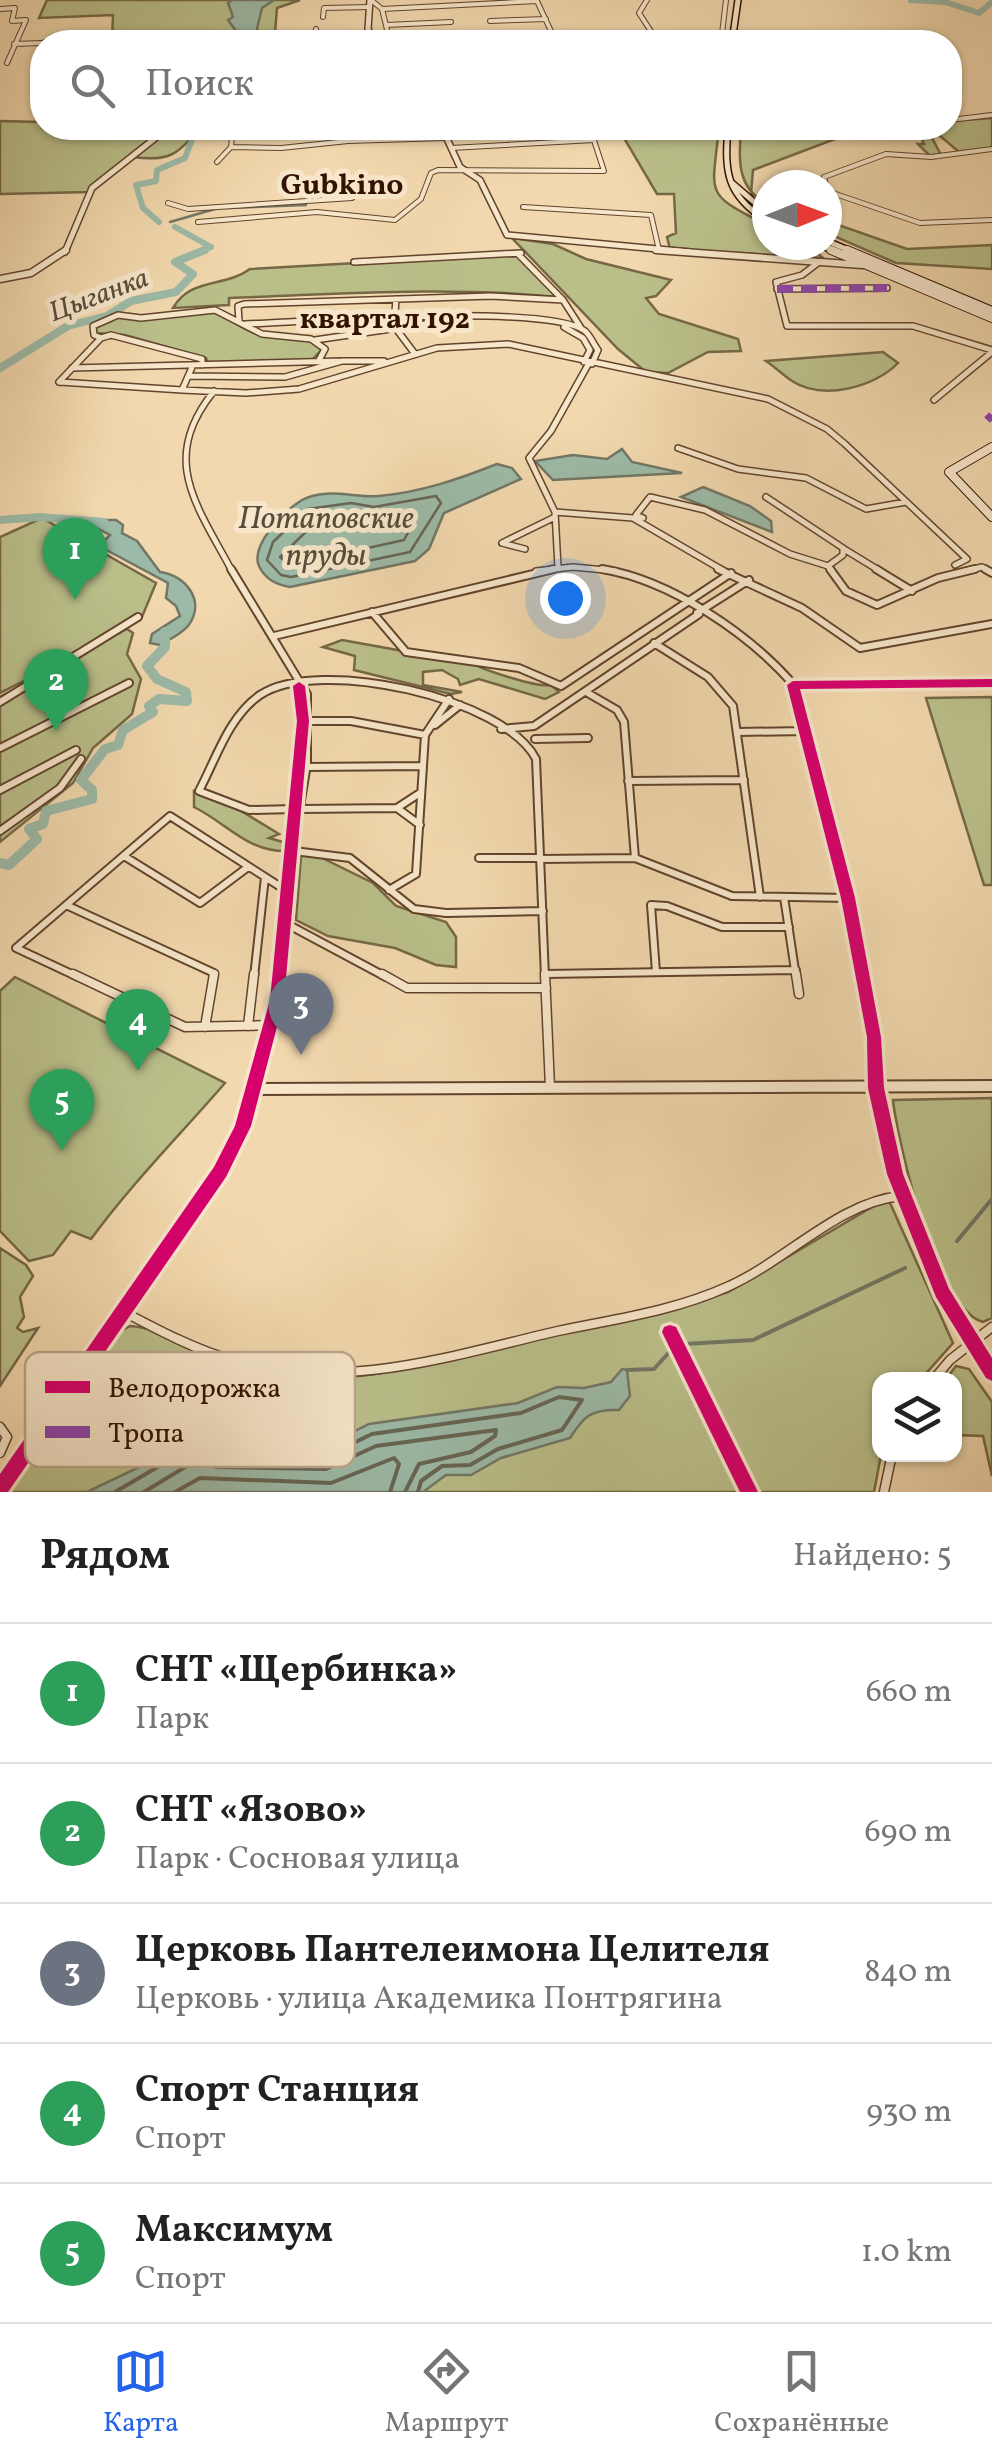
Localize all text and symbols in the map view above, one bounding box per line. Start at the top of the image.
search box [30,30,962,140]
icon: search [65,58,120,113]
text: Поиск [145,59,254,112]
district label: Gubkino [281,165,403,207]
north arrow [752,170,842,260]
water label: Цыганка [44,259,154,333]
district label: квартал 192 [300,299,470,341]
water label: Потаповские пруды [238,498,414,579]
pin: 1 [42,518,108,600]
your location [540,573,591,624]
pin: 2 [23,648,88,731]
pin: 3 [268,972,334,1055]
pin: 4 [106,988,170,1071]
pin: 5 [30,1068,94,1151]
legend [25,1352,355,1467]
text: Велодорожка [108,1370,281,1409]
map controls [872,1372,962,1462]
button: layers [872,1372,962,1462]
text: Тропа [108,1415,184,1454]
text: Рядом [40,1528,170,1587]
text: Найдено: 5 [793,1535,952,1579]
text: СНТ «Щербинка» [135,1645,457,1698]
text: 1 [66,1671,79,1715]
text: 660 m [866,1671,952,1715]
text: Парк [135,1698,209,1742]
text: СНТ «Язово» [135,1785,367,1838]
text: 2 [64,1811,81,1855]
text: 690 m [865,1811,952,1855]
text: Парк · Сосновая улица [135,1838,460,1882]
text: Церковь Пантелеимона Целителя [135,1925,770,1978]
text: 3 [64,1951,81,1995]
text: 840 m [864,1951,952,1995]
text: Церковь · улица Академика Понтрягина [135,1978,723,2022]
text: Спорт Станция [135,2065,419,2118]
text: 4 [63,2091,82,2135]
text: 930 m [866,2091,952,2135]
text: Спорт [135,2118,226,2162]
text: Максимум [135,2205,333,2258]
text: 5 [65,2231,80,2275]
text: 1.0 km [861,2231,952,2275]
text: Спорт [135,2258,226,2302]
tab: Карта [103,2344,179,2443]
tab: Маршрут [385,2344,508,2443]
tab: Сохранённые [714,2344,889,2443]

